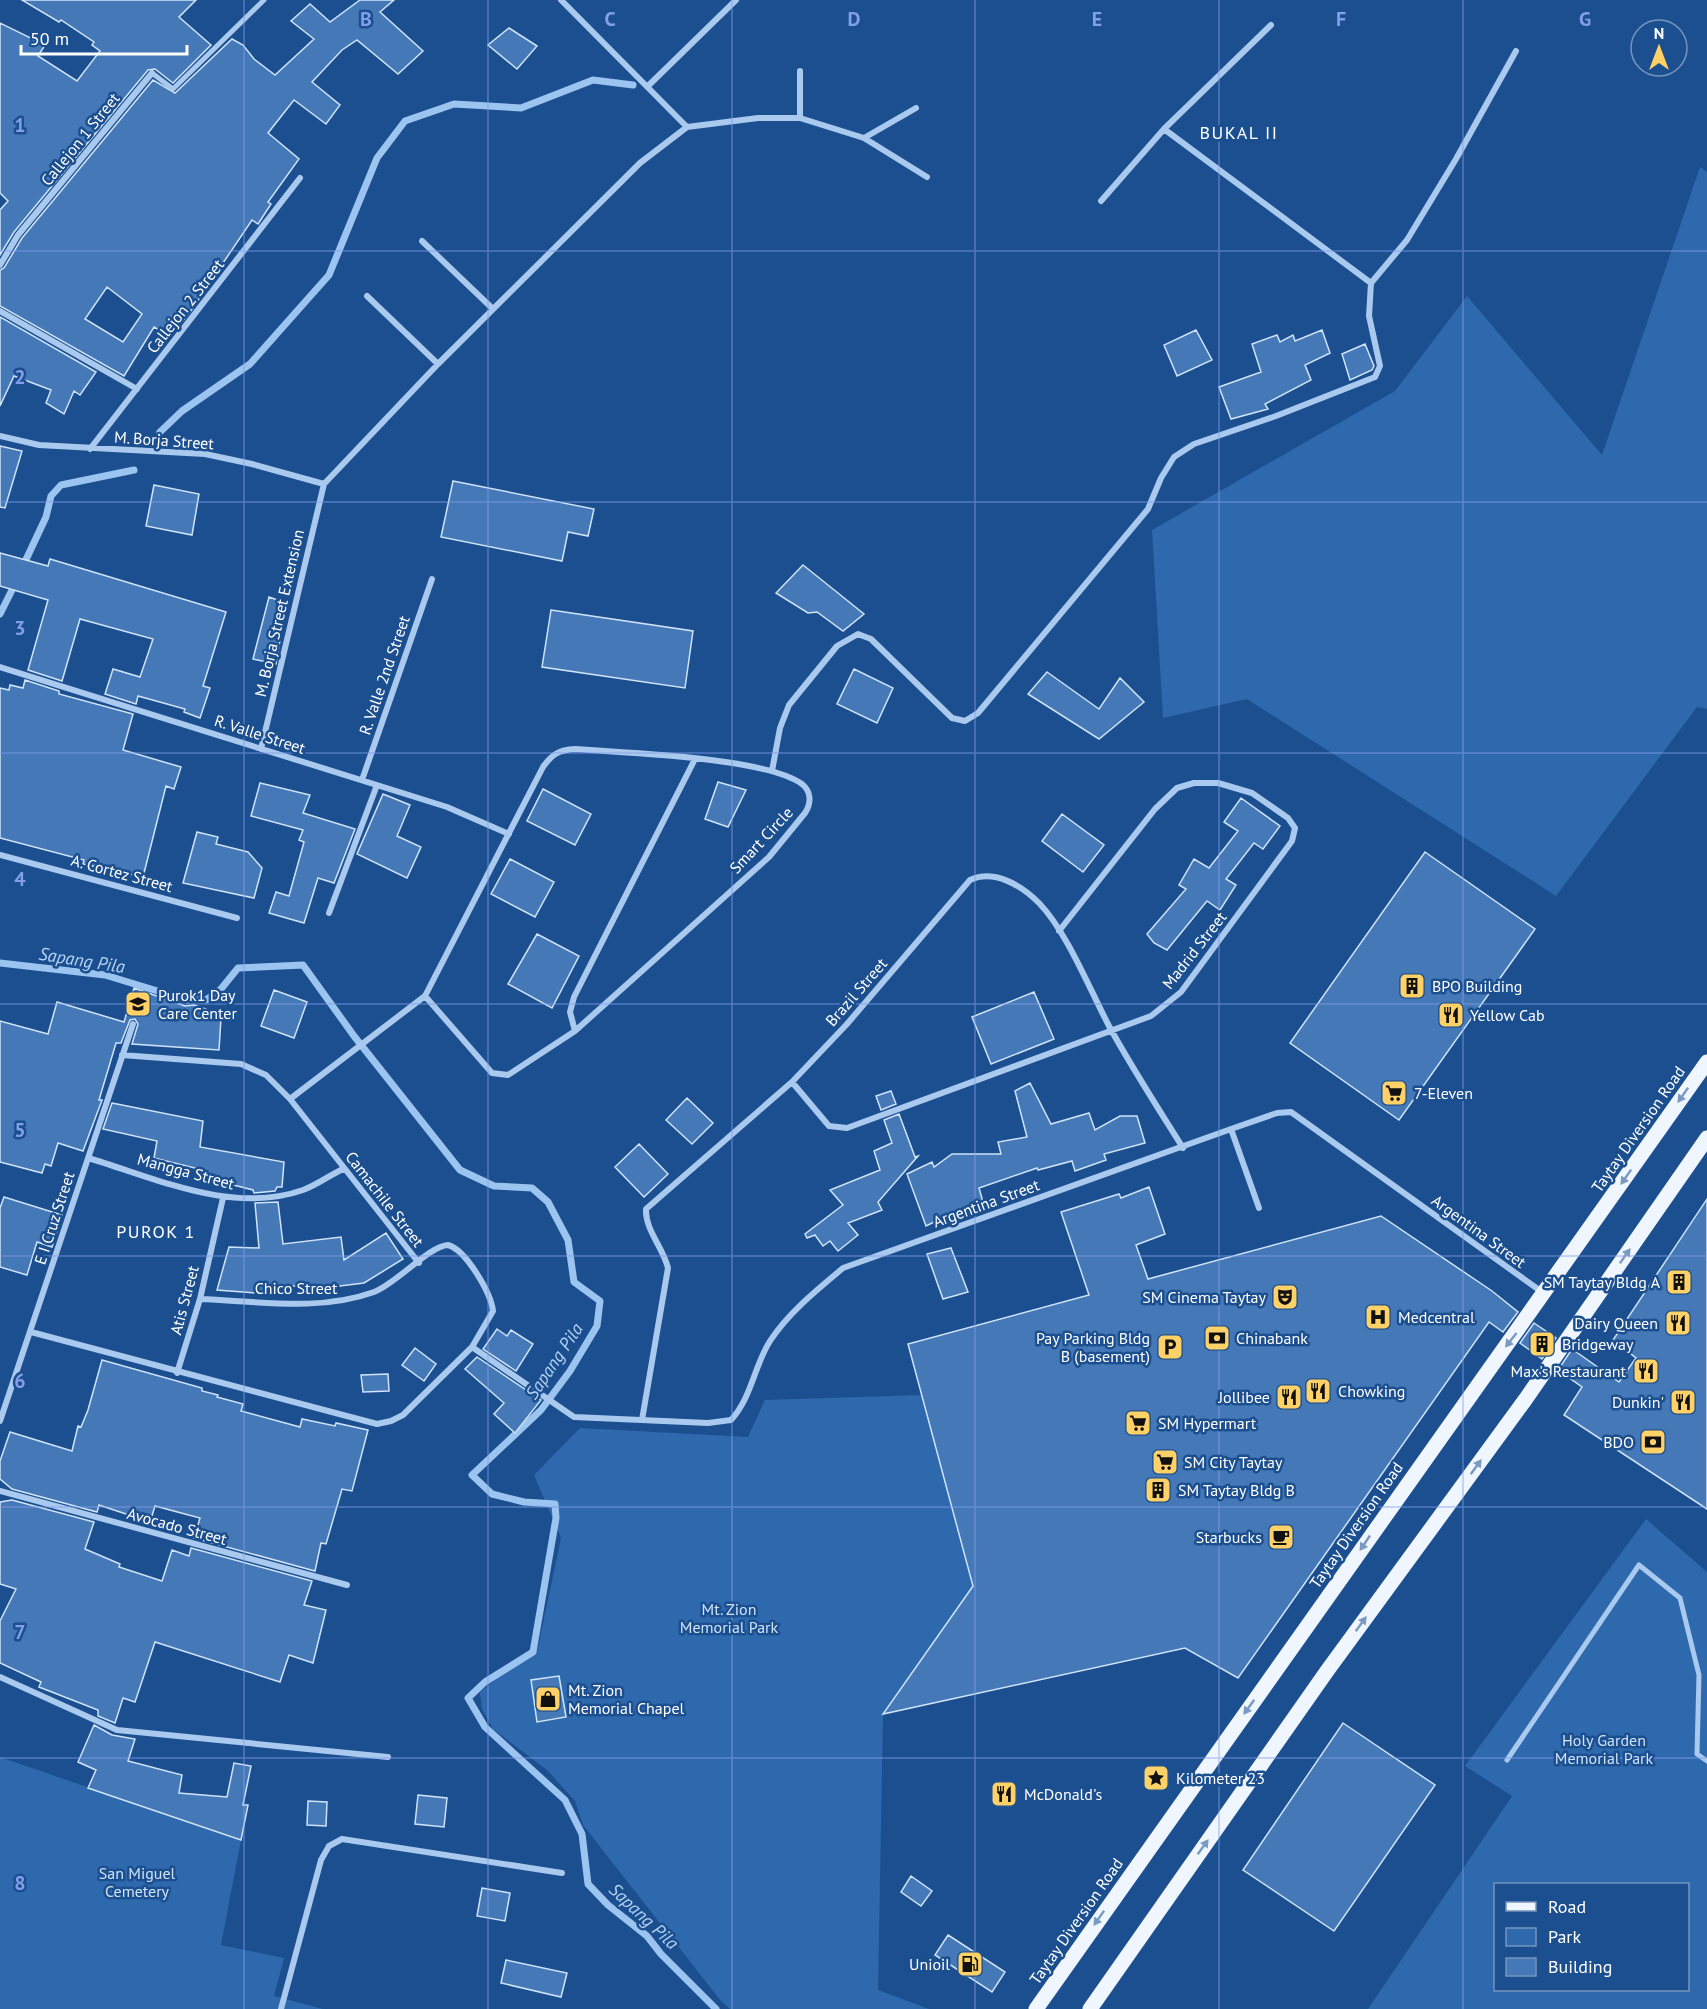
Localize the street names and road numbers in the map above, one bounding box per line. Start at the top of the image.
street label: Callejon 1 Street [36,88,124,190]
street label: Callejon 2 Street [142,254,228,357]
street label: M. Borja Street [114,427,215,453]
street label: M. Borja Street Extension [250,527,308,699]
street label: R. Valle 2nd Street [354,612,414,737]
street label: R. Valle Street [212,710,308,758]
street label: Smart Circle [725,802,797,878]
street label: A. Cortez Street [69,850,176,896]
street label: Madrid Street [1158,907,1231,993]
street label: Brazil Street [821,953,891,1030]
street label: Taytay Diversion Road [1587,1062,1689,1196]
street label: Camachile Street [341,1147,429,1251]
street label: Mangga Street [135,1148,237,1194]
street label: E I Cruz Street [30,1168,79,1267]
street label: Argentina Street [930,1174,1042,1232]
street label: Argentina Street [1428,1190,1531,1272]
street label: Atis Street [165,1263,203,1337]
street label: Chico Street [255,1278,338,1298]
street label: Taytay Diversion Road [1305,1458,1407,1592]
street label: Avocado Street [125,1503,230,1549]
street label: Taytay Diversion Road [1025,1854,1127,1988]

